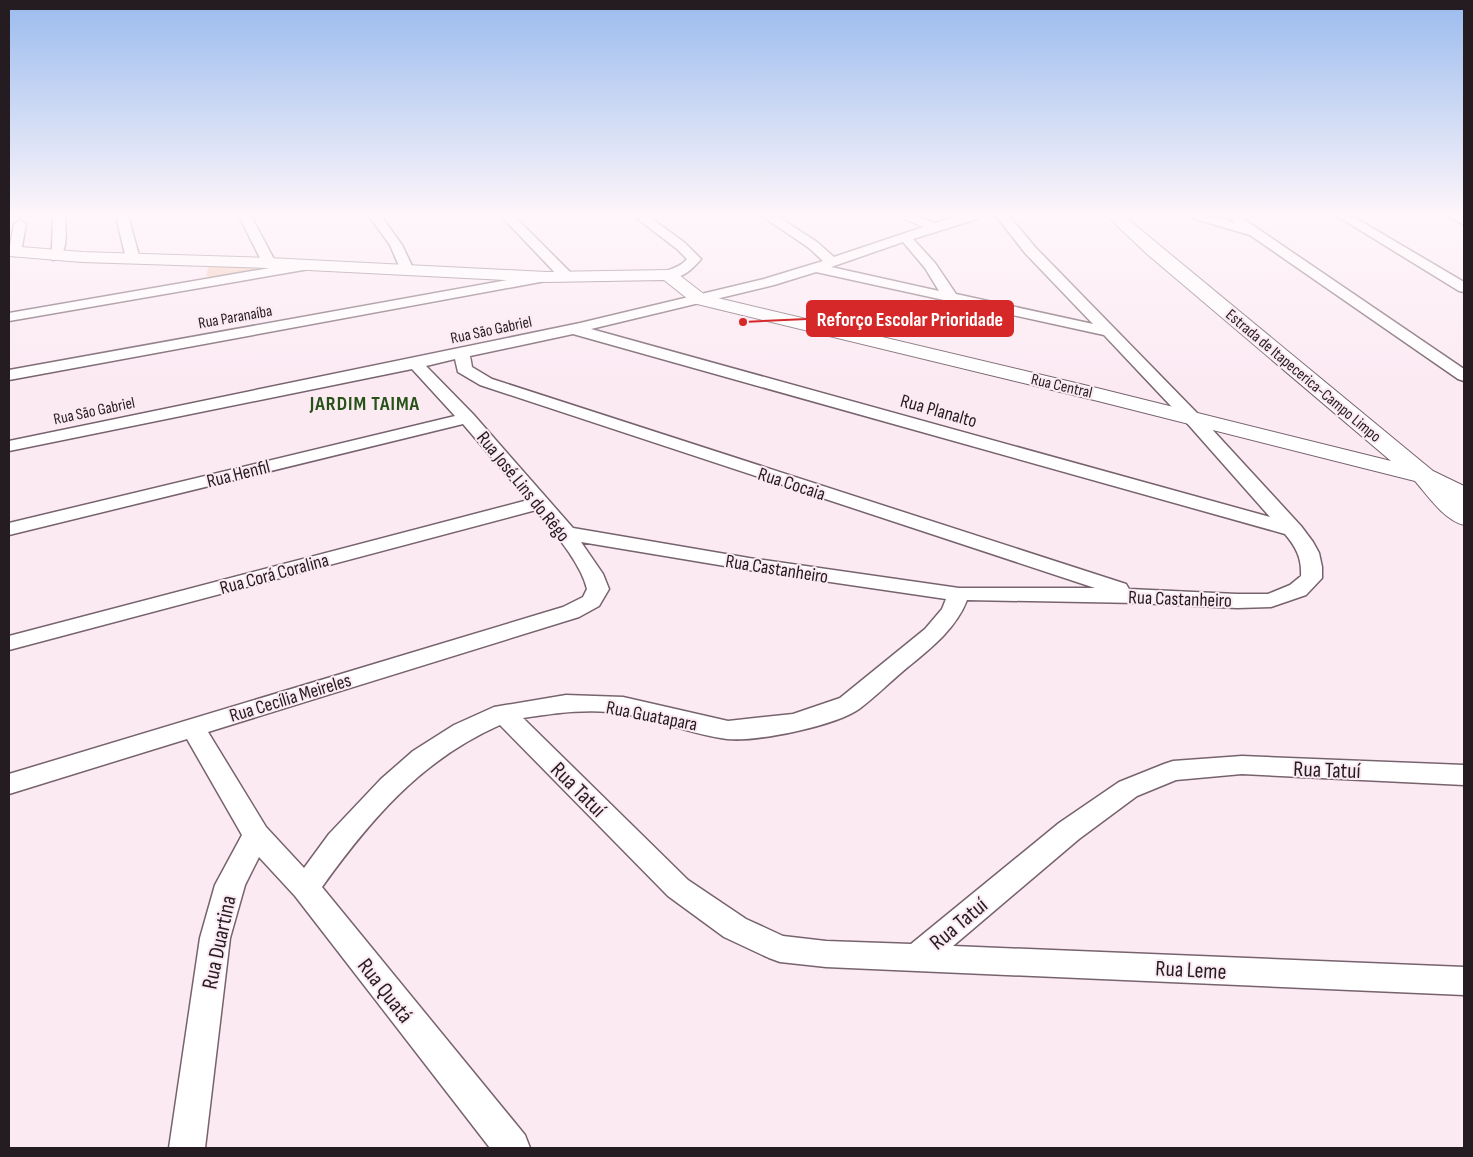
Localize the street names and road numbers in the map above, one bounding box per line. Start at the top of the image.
street label: Rua Paranaíba [197,302,274,333]
street label: Estrada de Itapecerica-Campo Limpo [1222,306,1384,447]
street label: Rua São Gabriel [449,313,534,348]
street label: Rua Central [1029,370,1094,403]
street label: Rua Planalto [898,390,979,433]
street label: Rua São Gabriel [52,394,137,429]
street label: Rua José Lins do Rêgo [471,427,574,547]
street label: Rua Henfil [204,456,272,493]
street label: Rua Cocaia [755,463,828,506]
street label: Rua Corá Coralina [217,549,331,600]
street label: Rua Castanheiro [724,550,830,589]
street label: Rua Castanheiro [1128,586,1232,613]
street label: Rua Cecília Meireles [227,669,354,728]
street label: Rua Guatapara [604,696,699,737]
street label: Rua Tatuí [1293,756,1362,785]
street label: Rua Tatuí [545,757,612,824]
street label: Rua Tatuí [925,892,994,956]
street label: Rua Duartina [196,893,243,992]
street label: Rua Quatá [351,953,419,1029]
street label: Rua Leme [1155,955,1227,986]

